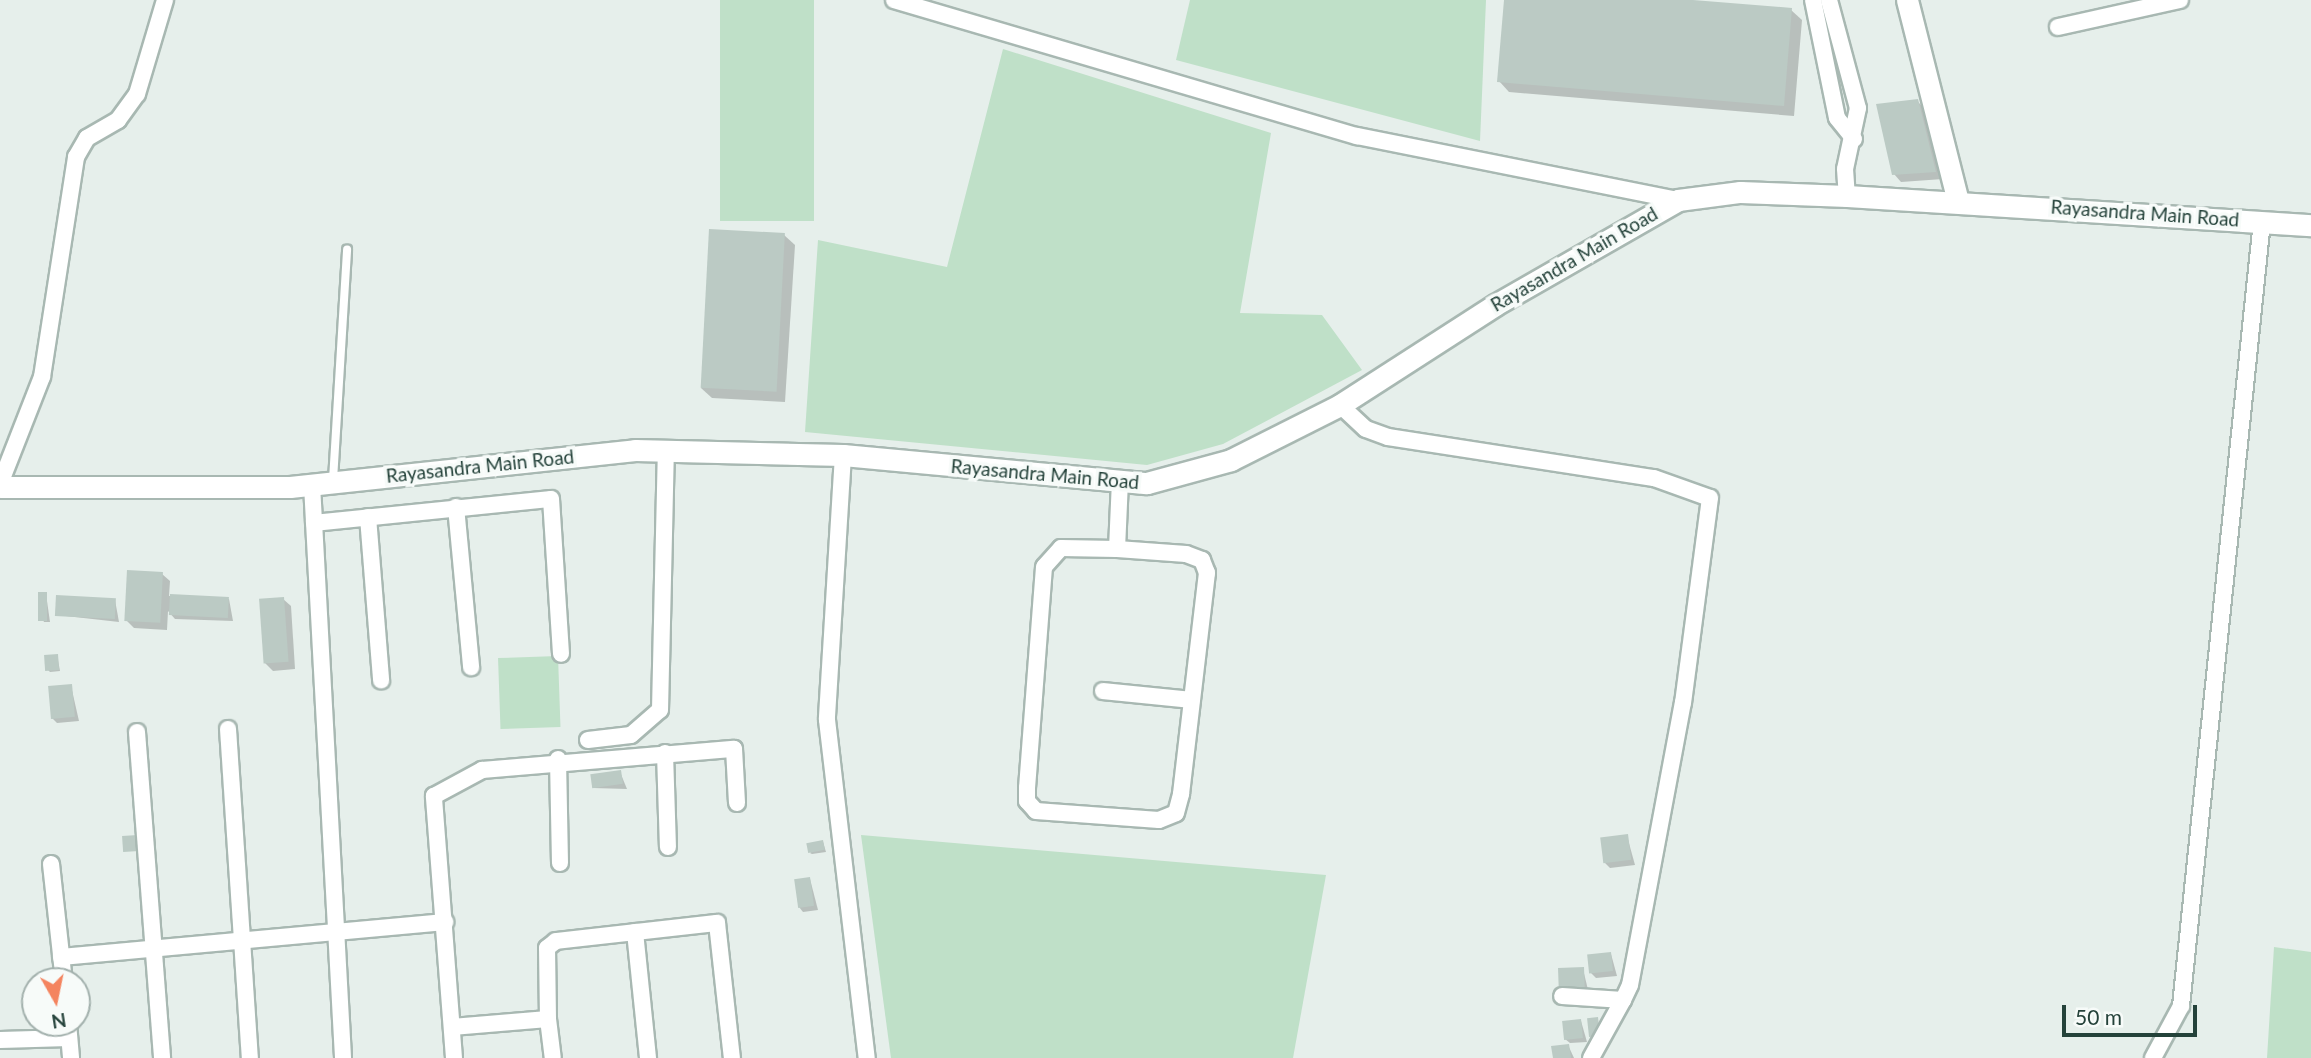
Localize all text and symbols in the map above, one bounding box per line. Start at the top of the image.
street label: Rayasandra Main Road [2050,195,2240,231]
street label: Rayasandra Main Road [1486,202,1662,316]
street label: Rayasandra Main Road [385,445,575,487]
street label: Rayasandra Main Road [950,454,1140,494]
north arrow [21,967,91,1037]
scale bar [2066,992,2201,1036]
text: 50 m [2075,1004,2122,1029]
text: N [50,1009,68,1034]

